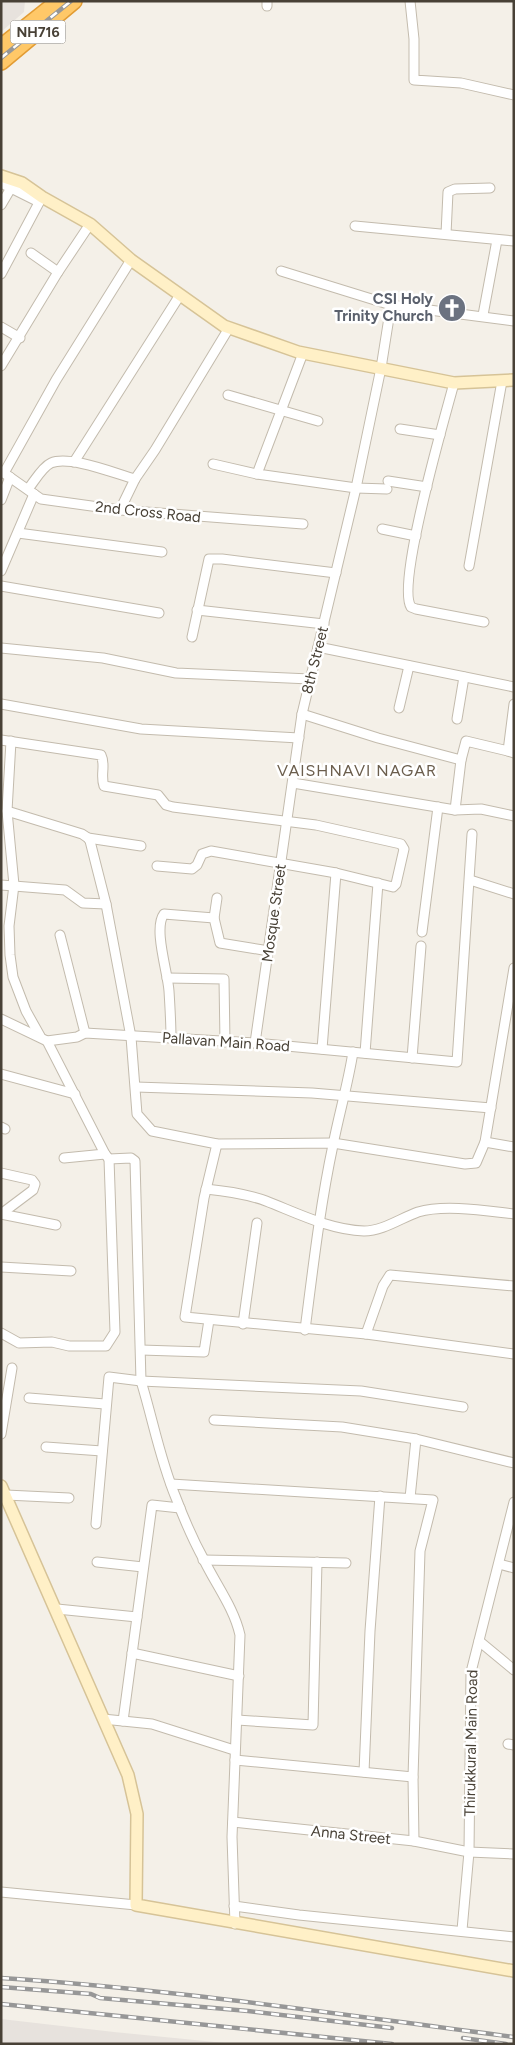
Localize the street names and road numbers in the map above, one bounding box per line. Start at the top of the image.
road number: NH716 [10,21,66,44]
street label: 2nd Cross Road [94,498,202,526]
street label: 8th Street [298,624,332,696]
street label: Mosque Street [258,862,290,963]
street label: Pallavan Main Road [161,1029,291,1055]
street label: Thirukkural Main Road [461,1670,481,1816]
street label: Anna Street [310,1822,392,1848]

